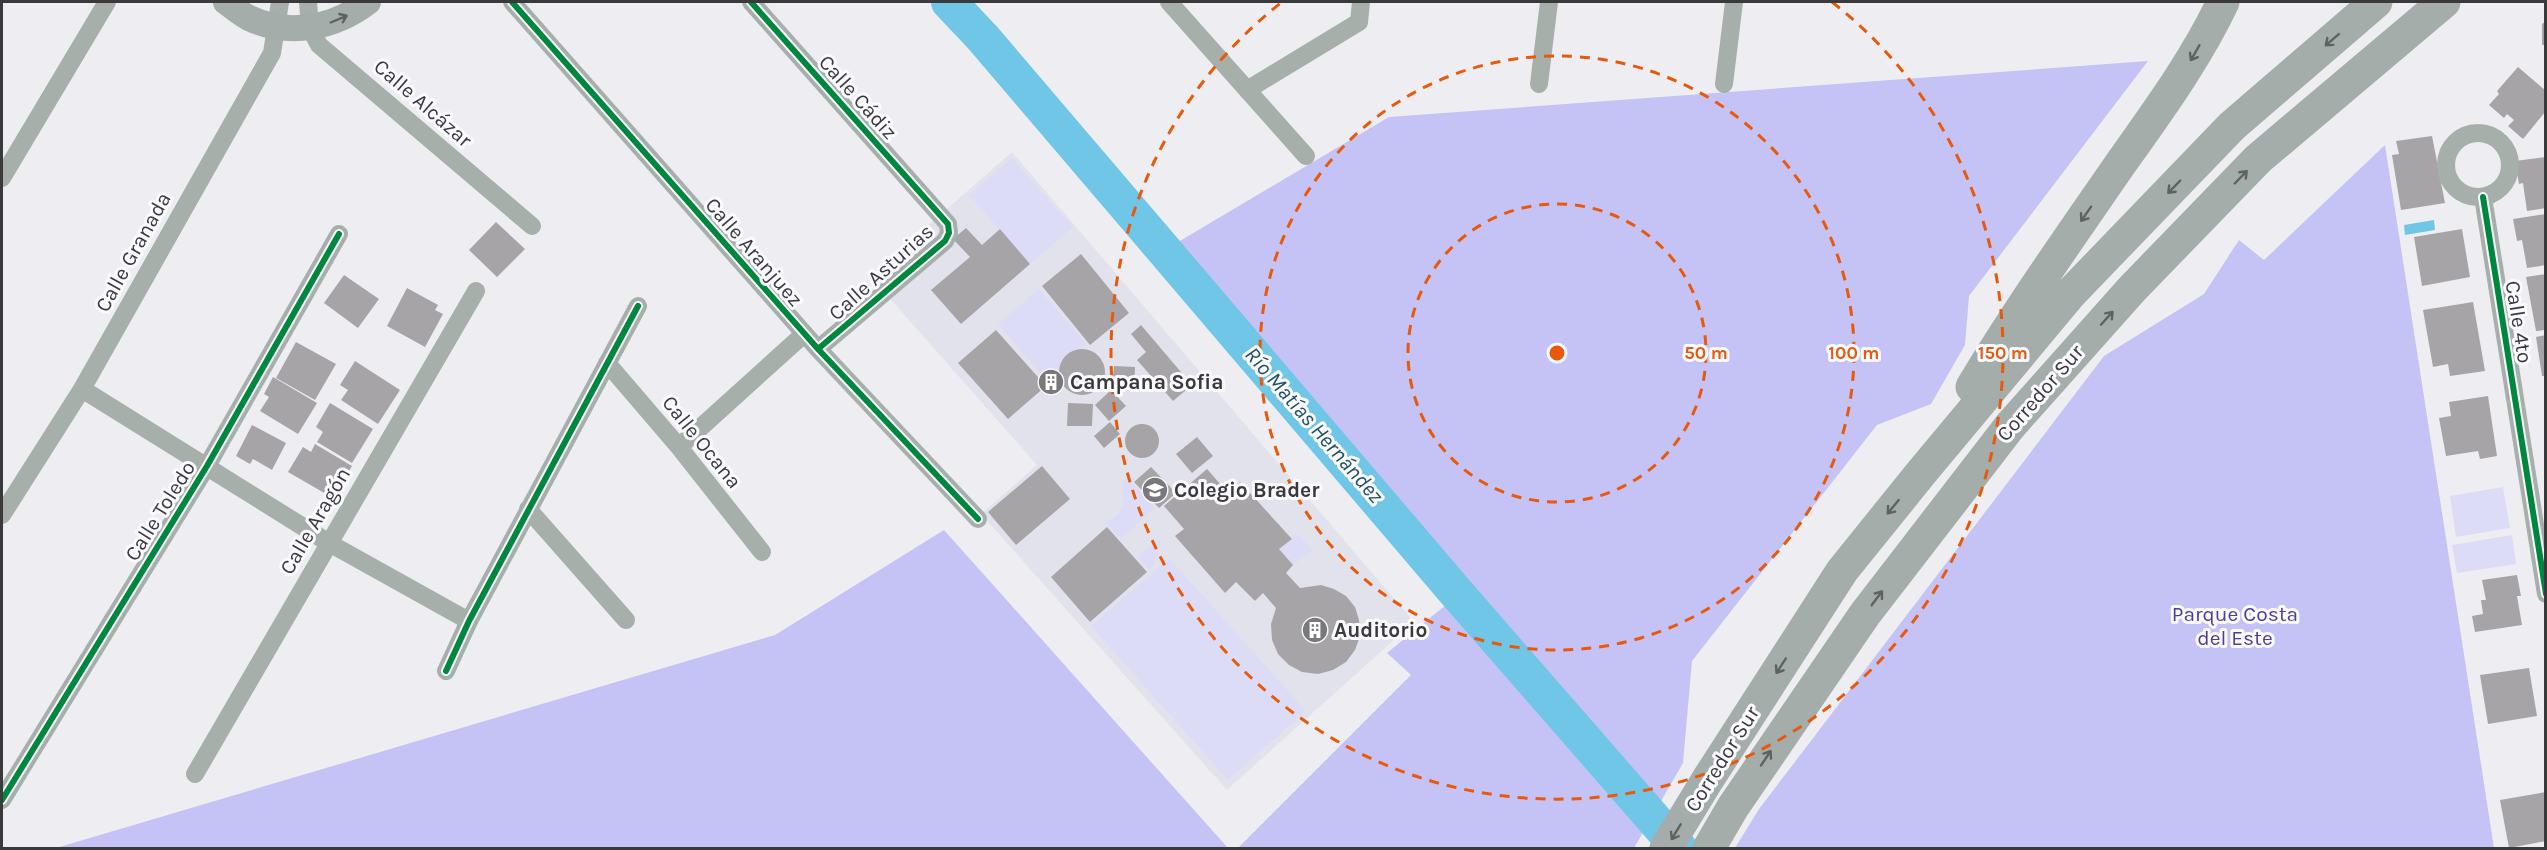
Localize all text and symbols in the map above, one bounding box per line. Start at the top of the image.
one-way arrow [329,13,347,24]
one-way arrow [2324,33,2339,47]
one-way arrow [2189,44,2201,61]
street label: Calle Cádiz [814,50,902,144]
street label: Calle Alcázar [369,54,477,152]
one-way arrow [2234,169,2249,184]
one-way arrow [2166,179,2181,194]
street label: Calle Granada [90,188,176,316]
street label: Calle Aranjuez [700,193,808,311]
one-way arrow [2080,206,2092,222]
street label: Calle Asturias [824,219,938,325]
street label: Calle 4to [2501,279,2537,365]
one-way arrow [2100,310,2114,325]
street label: Corredor Sur [1992,340,2089,446]
water label: Río Matías Hernández [1239,342,1389,509]
text: 50 m [1684,342,1728,364]
text: 100 m [1829,342,1879,364]
text: 150 m [1978,342,2028,364]
centre of rings [1547,343,1567,363]
building icon: Campana Sofia [1036,367,1066,397]
place label: Campana Sofia [1070,370,1223,394]
street label: Calle Ocana [657,391,747,493]
street label: Calle Toledo [120,457,200,565]
street label: Calle Aragón [275,463,355,579]
school or university icon: Colegio Brader [1140,475,1170,505]
place label: Colegio Brader [1174,478,1320,502]
one-way arrow [1887,499,1900,515]
one-way arrow [1870,591,1883,607]
park label: Parque Costa del Este [2172,602,2298,650]
building icon: Auditorio [1300,615,1330,645]
place label: Auditorio [1334,618,1427,642]
one-way arrow [1775,658,1787,674]
street label: Corredor Sur [1680,701,1764,816]
one-way arrow [1760,751,1772,767]
one-way arrow [1670,823,1682,840]

